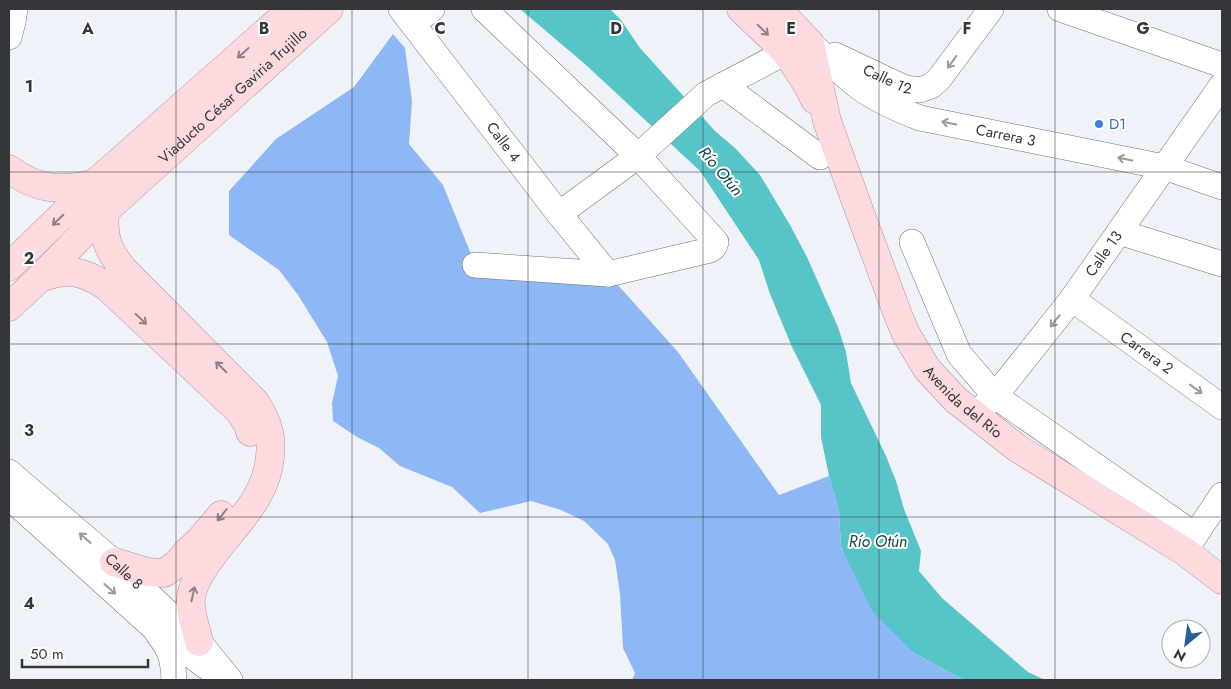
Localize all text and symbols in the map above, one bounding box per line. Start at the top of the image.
text: A [81,17,94,40]
text: B [259,17,269,40]
text: C [434,17,446,40]
text: D [610,17,622,40]
text: E [786,17,796,40]
text: F [963,17,971,40]
text: G [1136,17,1150,40]
street label: Viaducto César Gaviria Trujillo [154,23,312,169]
one-way arrow [757,24,770,36]
one-way arrow [236,47,249,59]
one-way arrow [946,55,957,68]
street label: Calle 12 [859,59,913,100]
text: 1 [25,75,33,98]
place label: D1 [1109,113,1126,135]
street label: Calle 4 [481,117,526,167]
one-way arrow [941,118,957,128]
street label: Carrera 3 [974,118,1037,152]
marker: D1 [1093,118,1105,130]
water label: Río Otún [693,141,749,201]
one-way arrow [1117,154,1133,163]
one-way arrow [51,214,64,226]
street label: Calle 13 [1080,226,1128,281]
text: 2 [24,247,34,270]
one-way arrow [135,313,148,325]
one-way arrow [1049,314,1060,327]
street label: Carrera 2 [1116,326,1178,379]
one-way arrow [215,361,227,373]
street label: Avenida del Río [918,361,1007,444]
one-way arrow [1189,383,1202,394]
text: 3 [24,419,34,442]
one-way arrow [216,508,227,521]
water label: Río Otún [849,530,907,553]
one-way arrow [79,532,92,544]
street label: Calle 8 [100,548,148,595]
one-way arrow [103,583,116,594]
one-way arrow [189,587,198,603]
text: 4 [23,592,35,615]
north arrow [1161,619,1211,669]
scale bar [22,636,149,668]
text: 50 m [30,643,64,665]
text: N [1170,644,1189,667]

